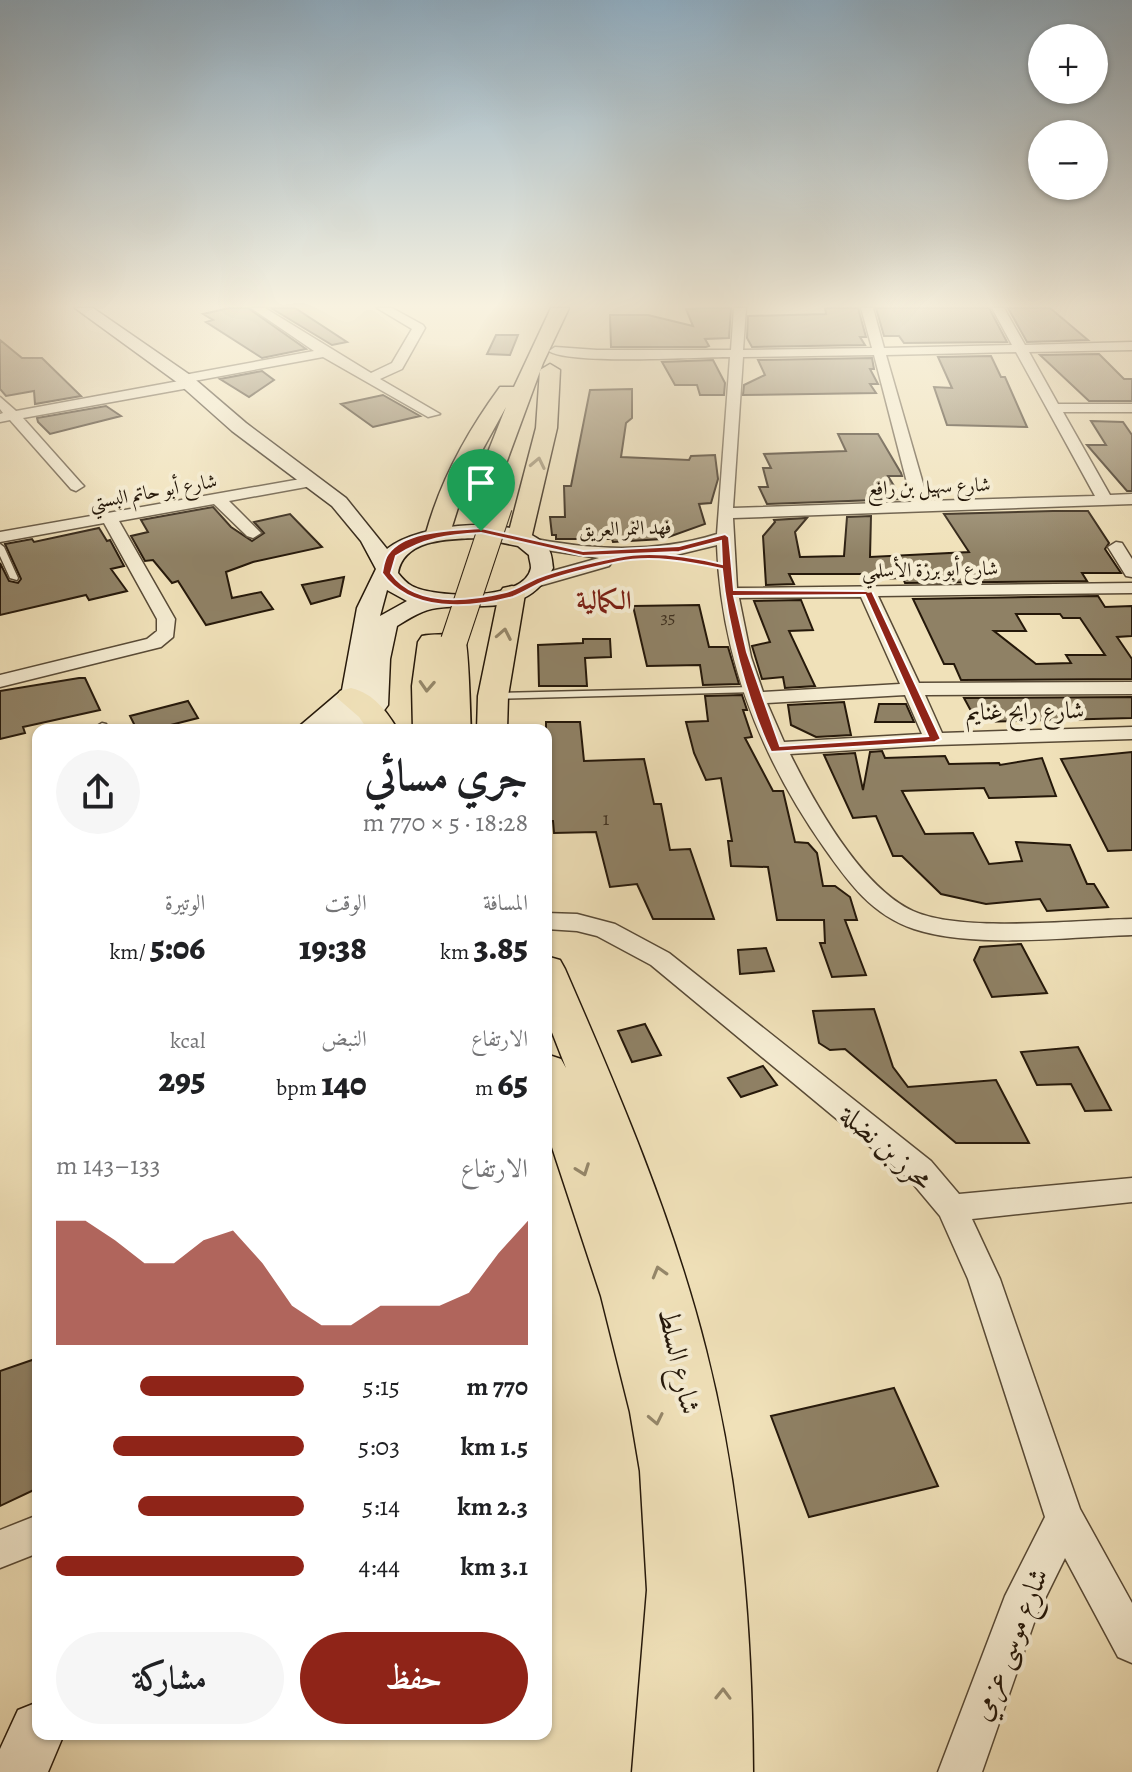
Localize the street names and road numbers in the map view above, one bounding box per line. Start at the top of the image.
street label: شارع أبو حاتم البستي [87,466,220,521]
street label: شارع سهيل بن رافع [867,471,991,506]
street label: فهد النمر العريق [578,513,672,544]
street label: شارع أبو برزة الأسلمي [862,553,999,589]
street label: شارع رابح غنايم [965,694,1085,733]
street label: محرز بن نضلة [830,1095,941,1199]
street label: شارع السلط [645,1305,710,1419]
street label: شارع موسى عزمي [962,1563,1061,1728]

